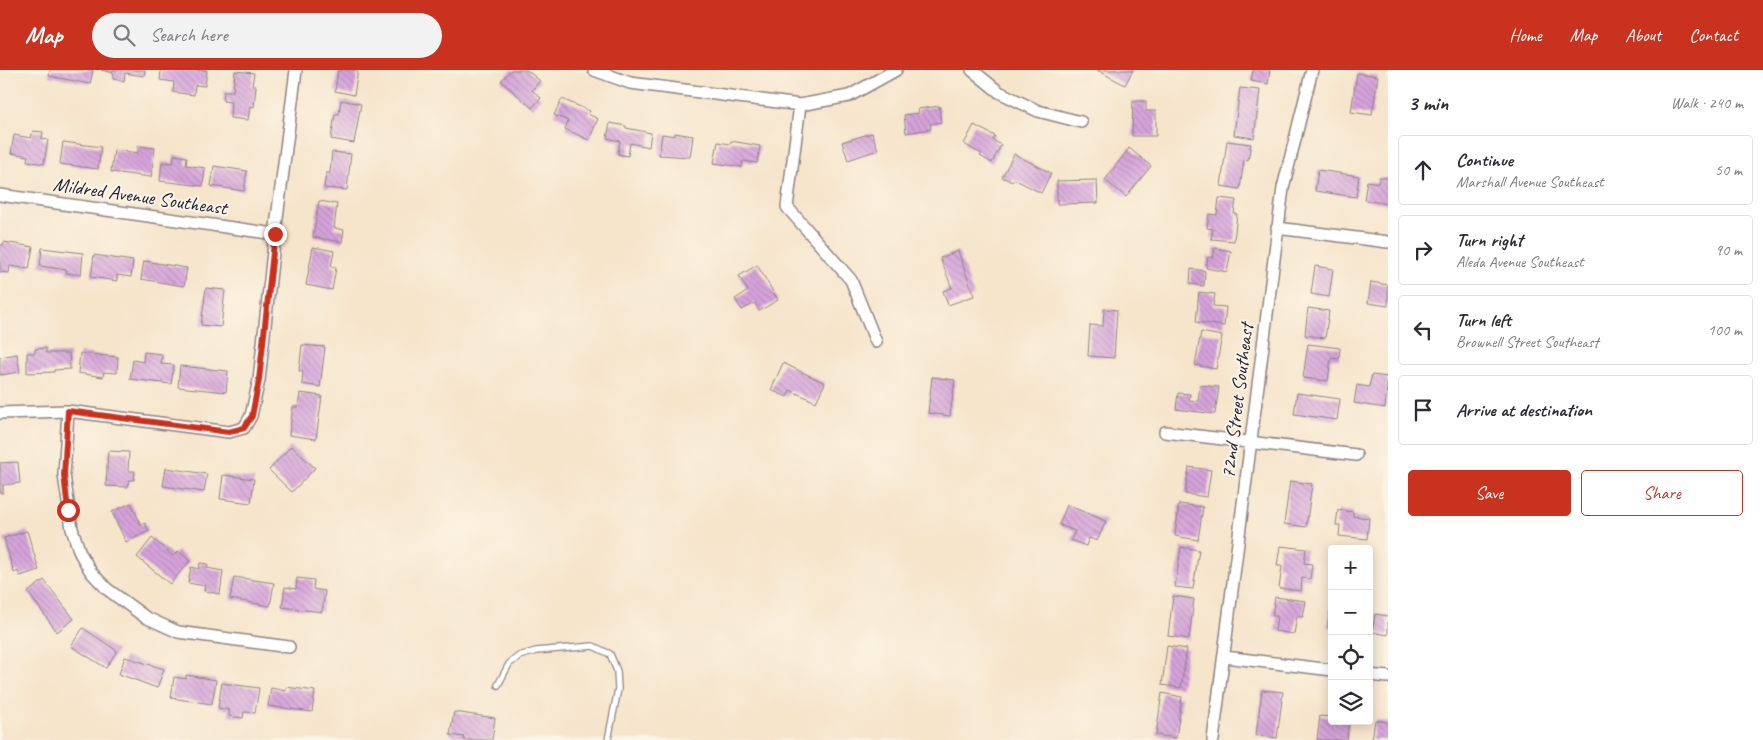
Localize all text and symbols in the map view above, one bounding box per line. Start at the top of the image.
search box [92,13,442,58]
text: Map [25,20,62,50]
icon: search [110,21,138,49]
text: Search here [150,23,228,47]
text: Home [1509,24,1542,46]
text: Map [1570,24,1597,46]
text: About [1625,24,1661,46]
text: Contact [1689,24,1738,46]
text: 3 min [1408,90,1448,116]
text: Walk · 240 m [1671,93,1743,113]
text: Continue [1456,148,1513,172]
icon: ahead [1409,156,1437,184]
text: 50 m [1715,160,1742,180]
street label: Mildred Avenue Southeast [52,171,231,221]
text: Marshall Avenue Southeast [1456,172,1604,192]
route end [264,223,287,246]
text: Turn right [1456,228,1523,252]
icon: right [1409,236,1437,264]
text: 90 m [1715,240,1742,260]
text: Aleda Avenue Southeast [1456,252,1584,272]
text: Turn left [1456,308,1511,332]
icon: left [1409,316,1437,344]
street label: 72nd Street Southeast [1215,319,1259,480]
text: 100 m [1708,320,1742,340]
text: Brownell Street Southeast [1456,332,1599,352]
icon: arrive [1409,396,1437,424]
text: Arrive at destination [1456,398,1592,422]
button: Save [1408,470,1571,516]
button: Share [1581,470,1743,516]
route start [57,499,80,522]
map controls [1328,545,1373,725]
button: + [1328,545,1373,590]
button: − [1328,590,1373,635]
button: locate [1328,635,1373,680]
button: layers [1328,680,1373,725]

